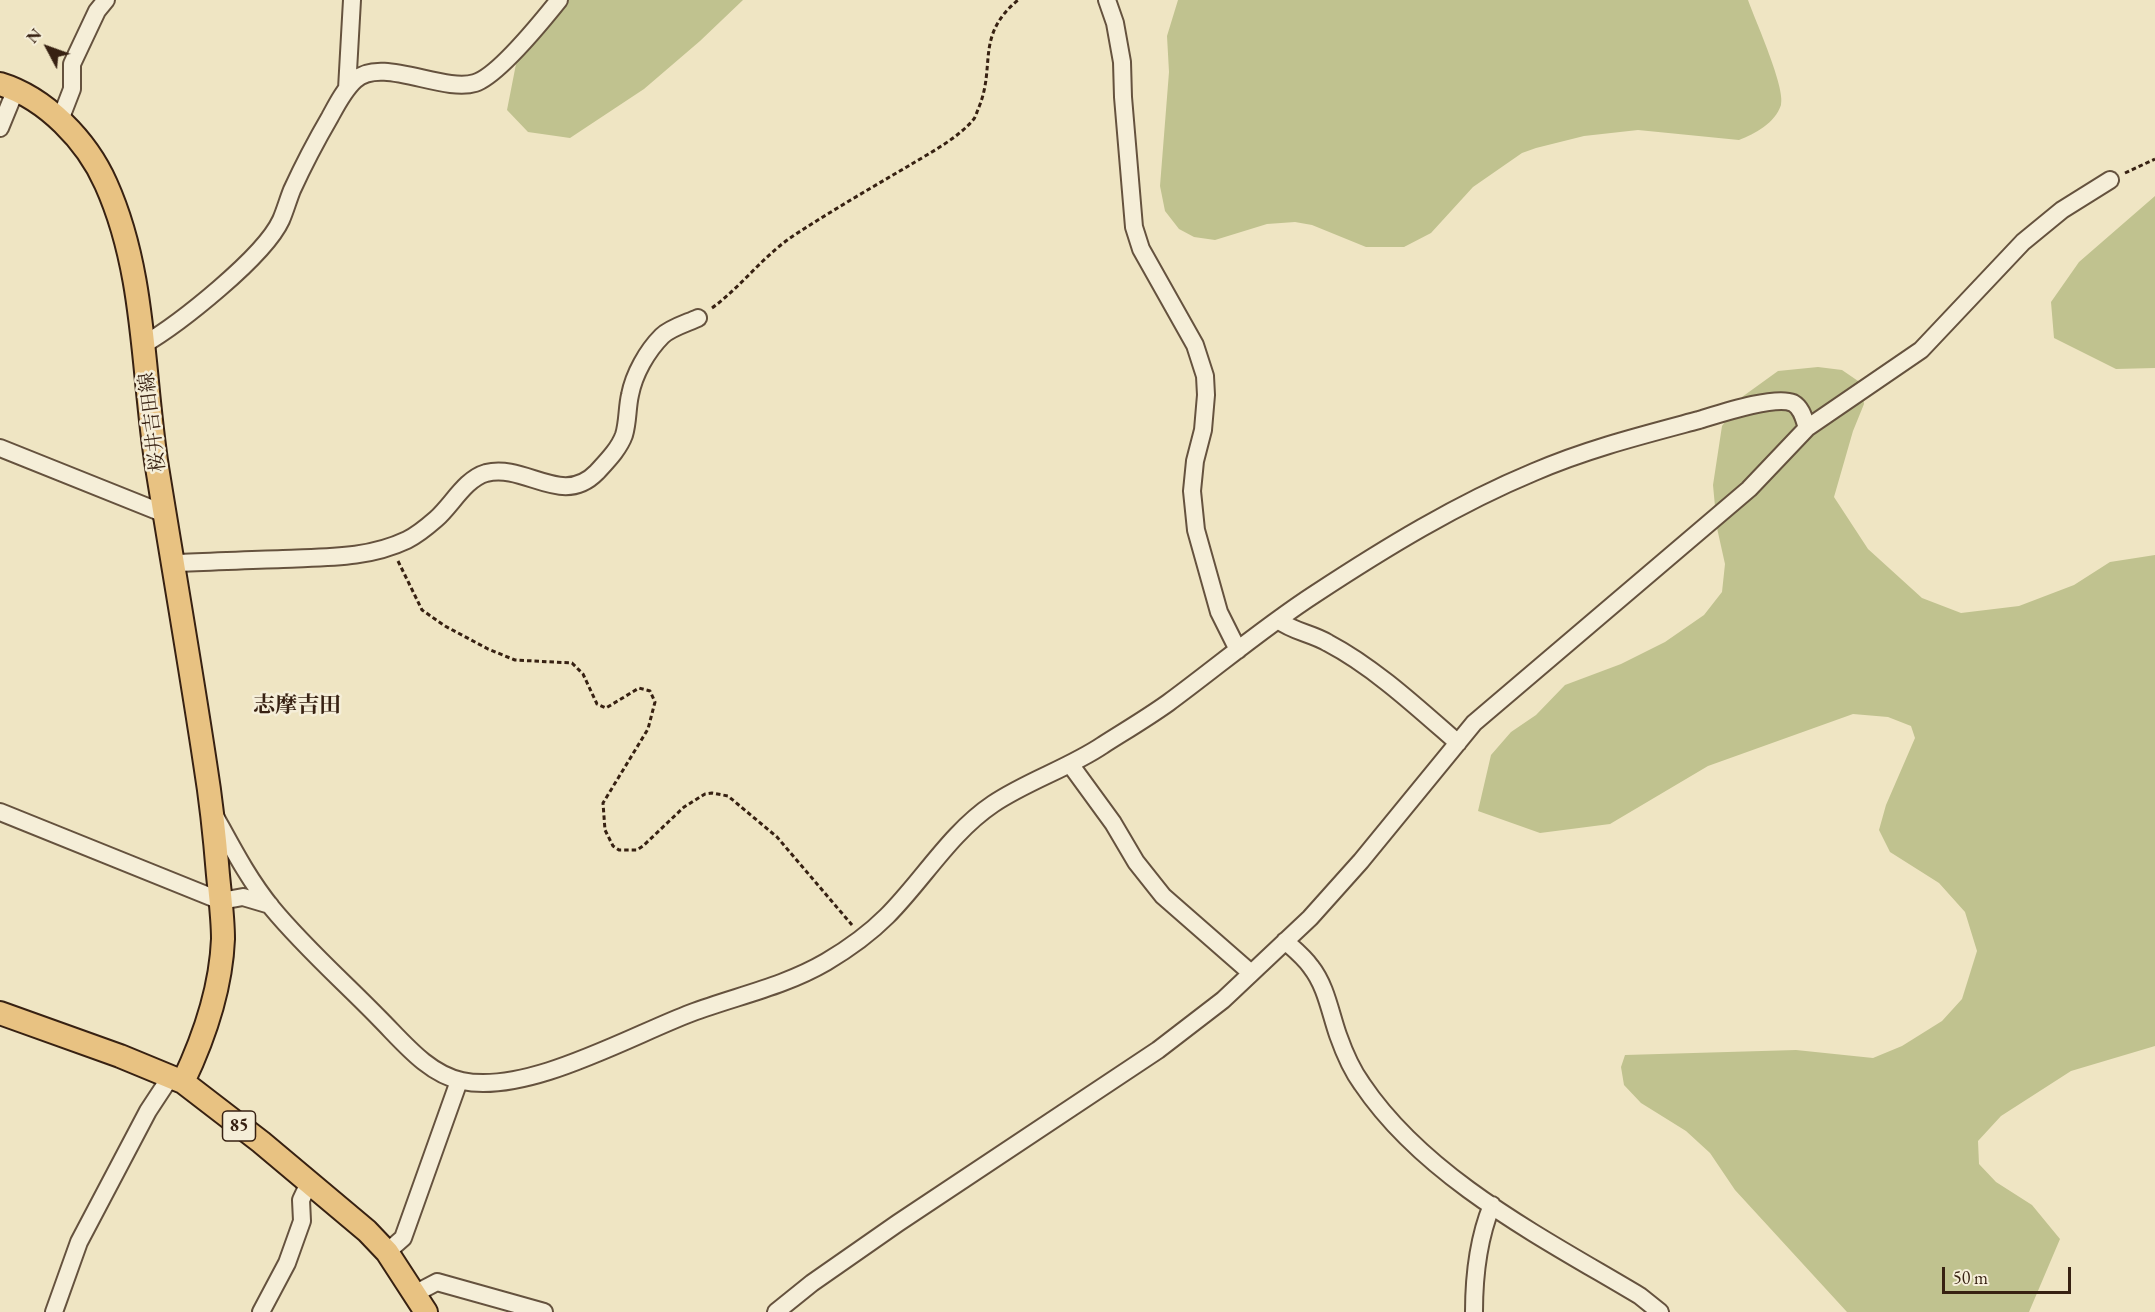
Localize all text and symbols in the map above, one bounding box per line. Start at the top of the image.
north arrow [18,18,78,78]
text: N [22,24,46,48]
street label: 桜井吉田線 [135,371,171,473]
district label: 志摩吉田 [253,693,341,719]
road number: 85 [222,1111,256,1141]
scale bar [1945,1255,2074,1293]
text: 50 m [1953,1266,1988,1289]

